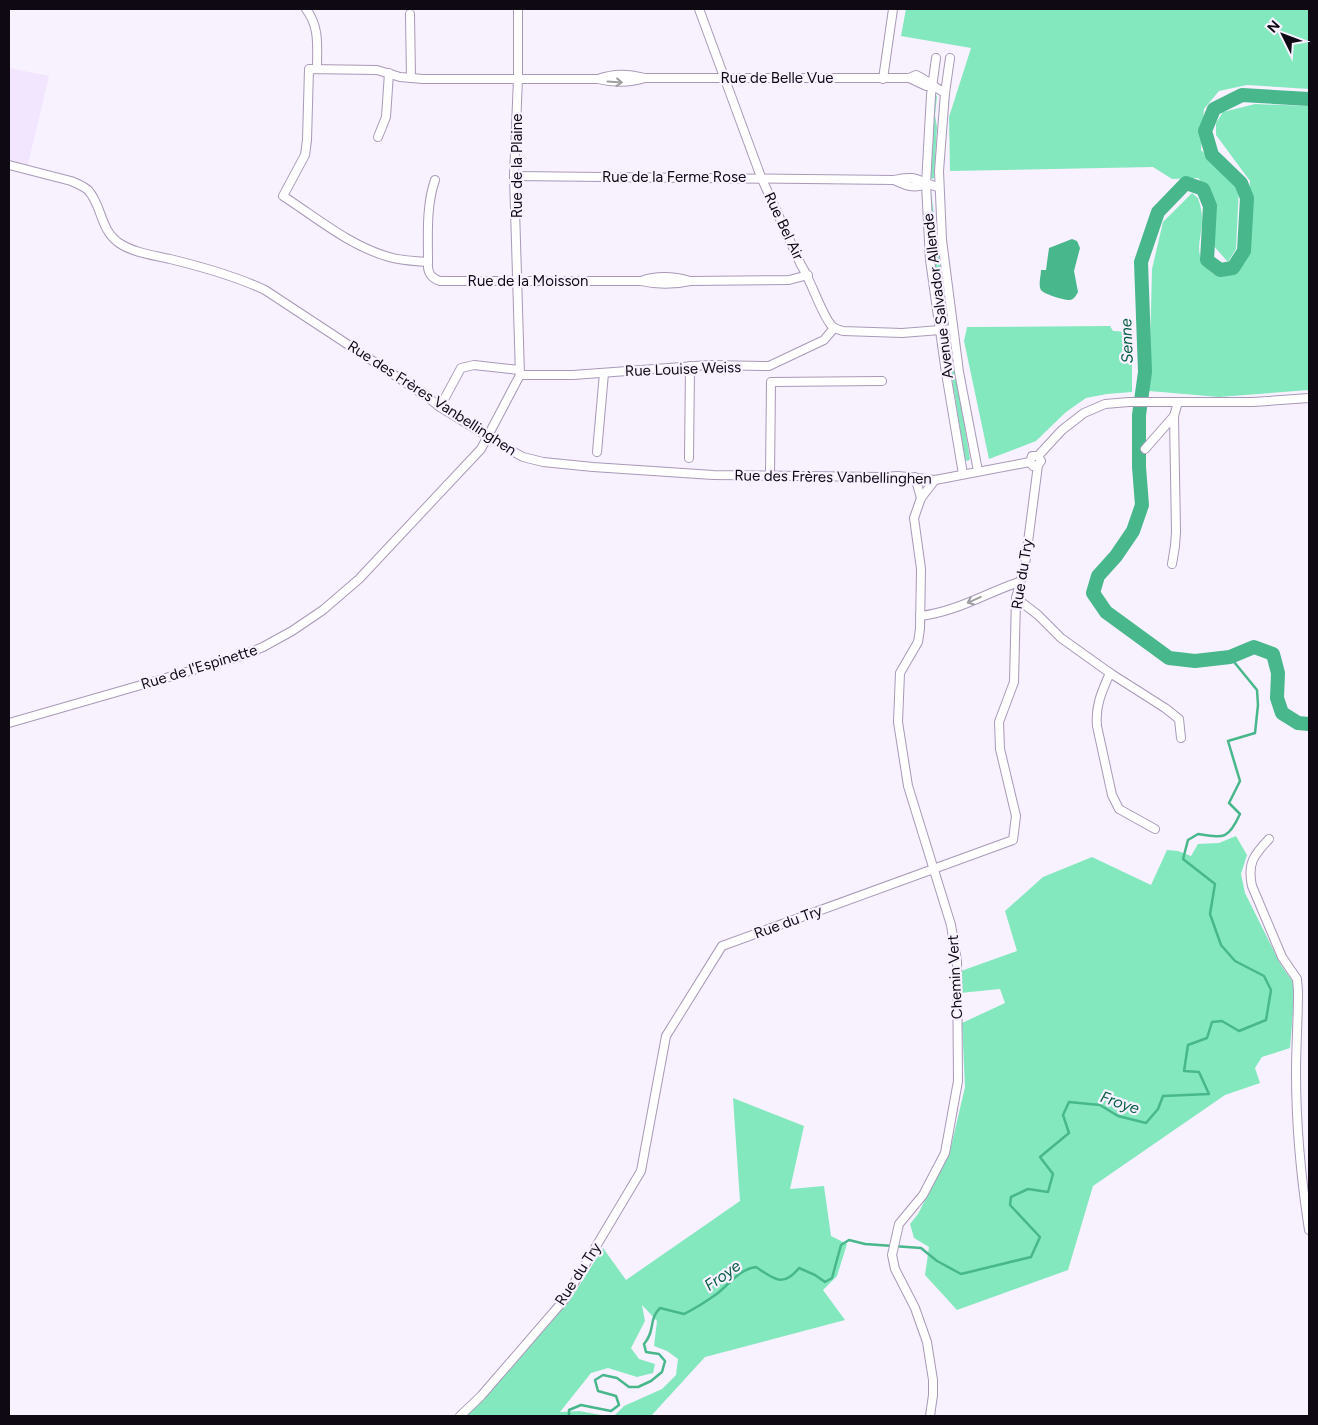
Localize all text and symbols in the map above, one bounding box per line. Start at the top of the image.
north arrow [1258,10,1308,60]
text: N [1264,17,1284,36]
street label: Rue de Belle Vue [720,69,834,87]
one-way arrow [607,77,623,86]
street label: Rue de la Plaine [508,114,526,218]
street label: Rue de la Ferme Rose [602,168,746,186]
street label: Rue Bel Air [760,189,808,263]
street label: Avenue Salvador Allende [919,212,957,380]
street label: Rue de la Moisson [468,272,588,290]
water label: Senne [1116,318,1137,364]
street label: Rue des Frères Vanbellinghen [344,337,520,459]
street label: Rue Louise Weiss [625,358,741,380]
street label: Rue des Frères Vanbellinghen [734,466,932,488]
street label: Rue du Try [1008,537,1036,611]
one-way arrow [967,596,982,606]
street label: Rue de l'Espinette [139,641,259,693]
street label: Rue du Try [752,901,825,943]
street label: Chemin Vert [944,934,966,1020]
water label: Froye [1098,1087,1142,1118]
street label: Rue du Try [551,1239,605,1309]
water label: Froye [701,1256,744,1295]

